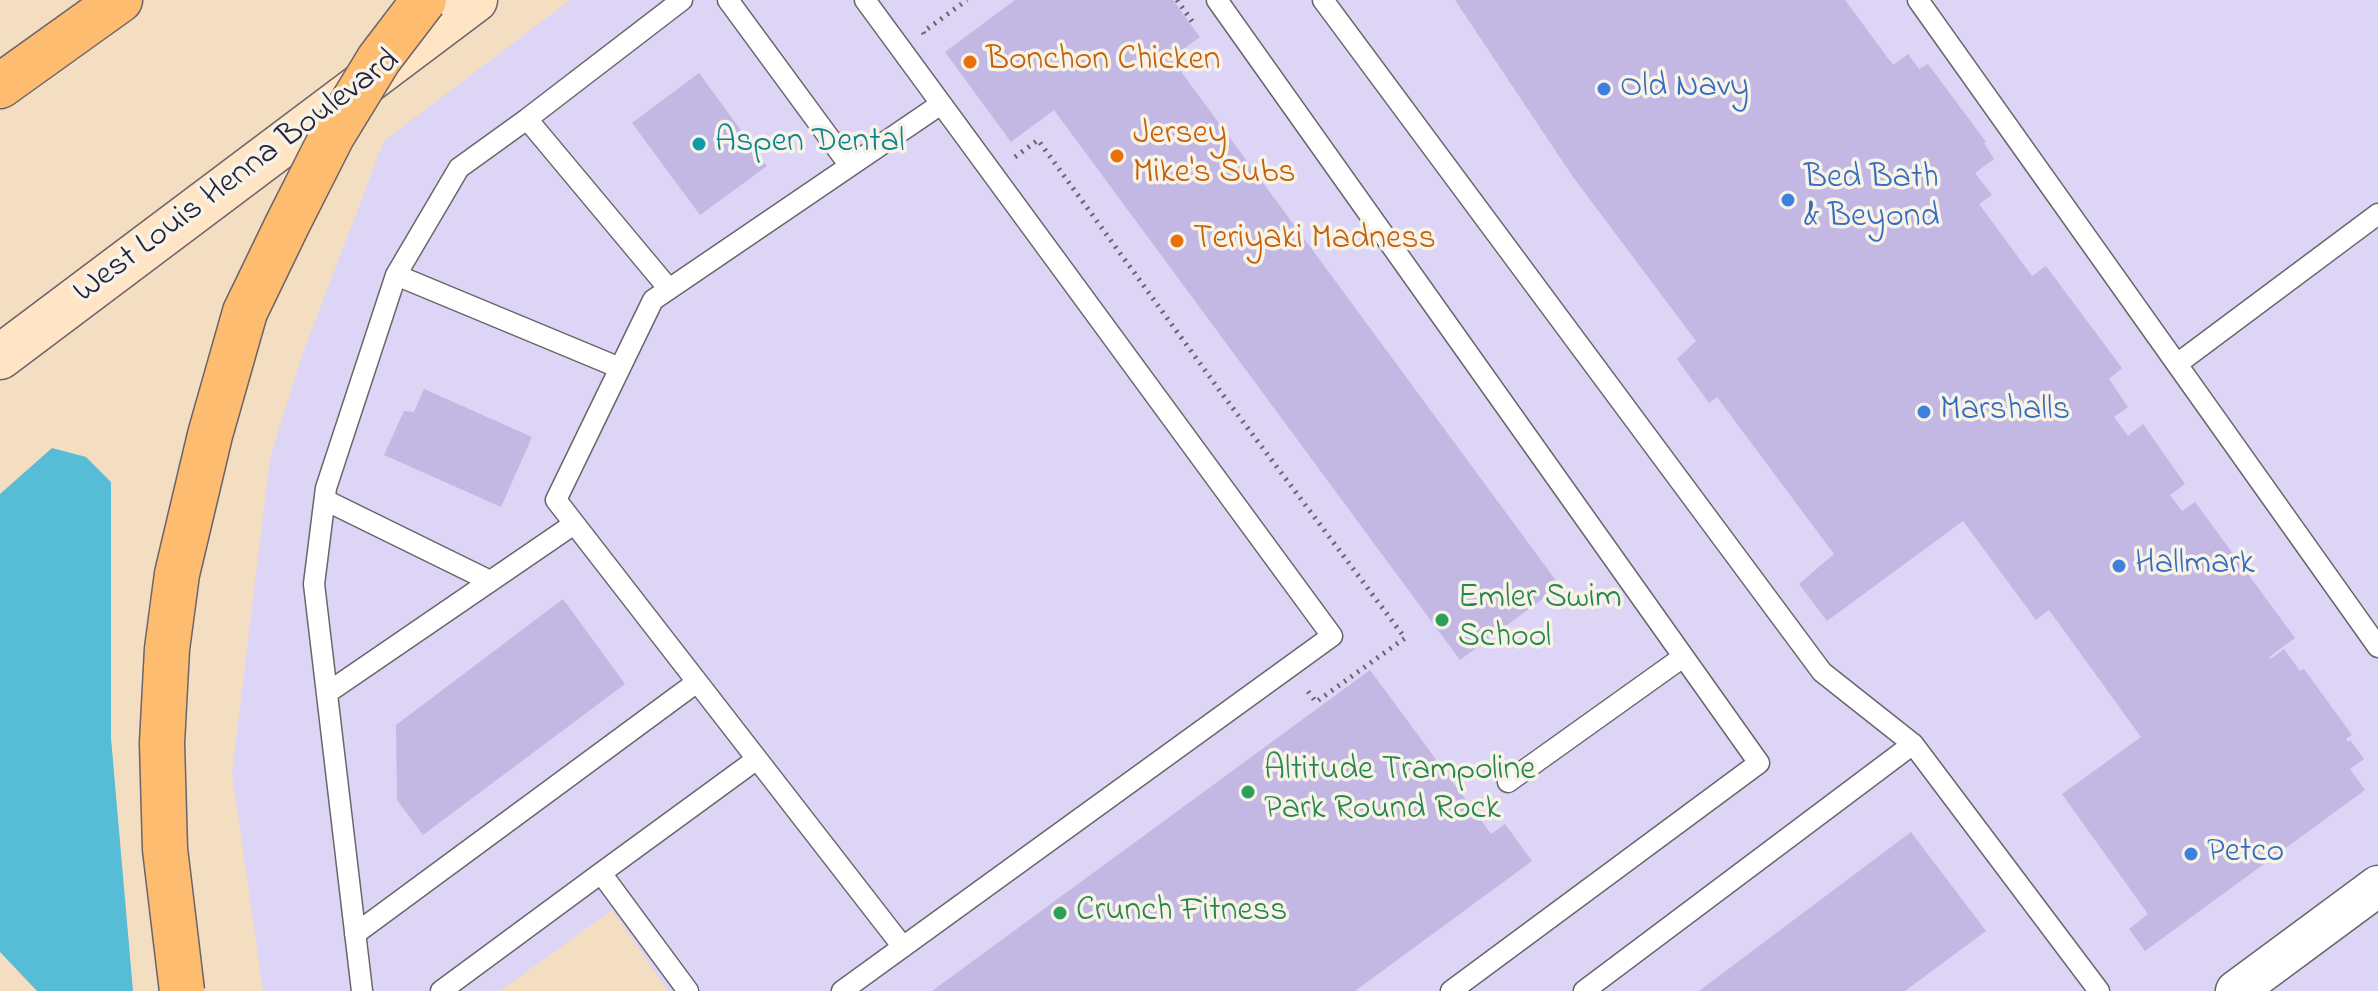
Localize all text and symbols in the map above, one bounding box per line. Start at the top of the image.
street label: West Louis Henna Boulevard [67,42,409,314]
place label: Bonchon Chicken [986,42,1220,82]
marker: Bonchon Chicken [961,53,979,71]
place label: Old Navy [1620,69,1749,109]
marker: Old Navy [1595,80,1613,98]
place label: Jersey Mike's Subs [1133,116,1296,196]
place label: Aspen Dental [715,124,905,164]
marker: Aspen Dental [690,135,708,153]
marker: Jersey Mike's Subs [1108,147,1126,165]
place label: Bed Bath & Beyond [1804,160,1940,240]
marker: Bed Bath & Beyond [1779,191,1797,209]
place label: Teriyaki Madness [1193,221,1436,261]
marker: Teriyaki Madness [1168,232,1186,250]
place label: Marshalls [1940,392,2070,432]
marker: Marshalls [1915,403,1933,421]
place label: Hallmark [2135,546,2255,586]
marker: Hallmark [2110,557,2128,575]
place label: Emler Swim School [1458,580,1622,660]
marker: Emler Swim School [1433,611,1451,629]
place label: Altitude Trampoline Park Round Rock [1264,752,1536,832]
marker: Altitude Trampoline Park Round Rock [1239,783,1257,801]
place label: Petco [2207,834,2284,874]
marker: Petco [2182,845,2200,863]
place label: Crunch Fitness [1076,893,1287,933]
marker: Crunch Fitness [1051,904,1069,922]

